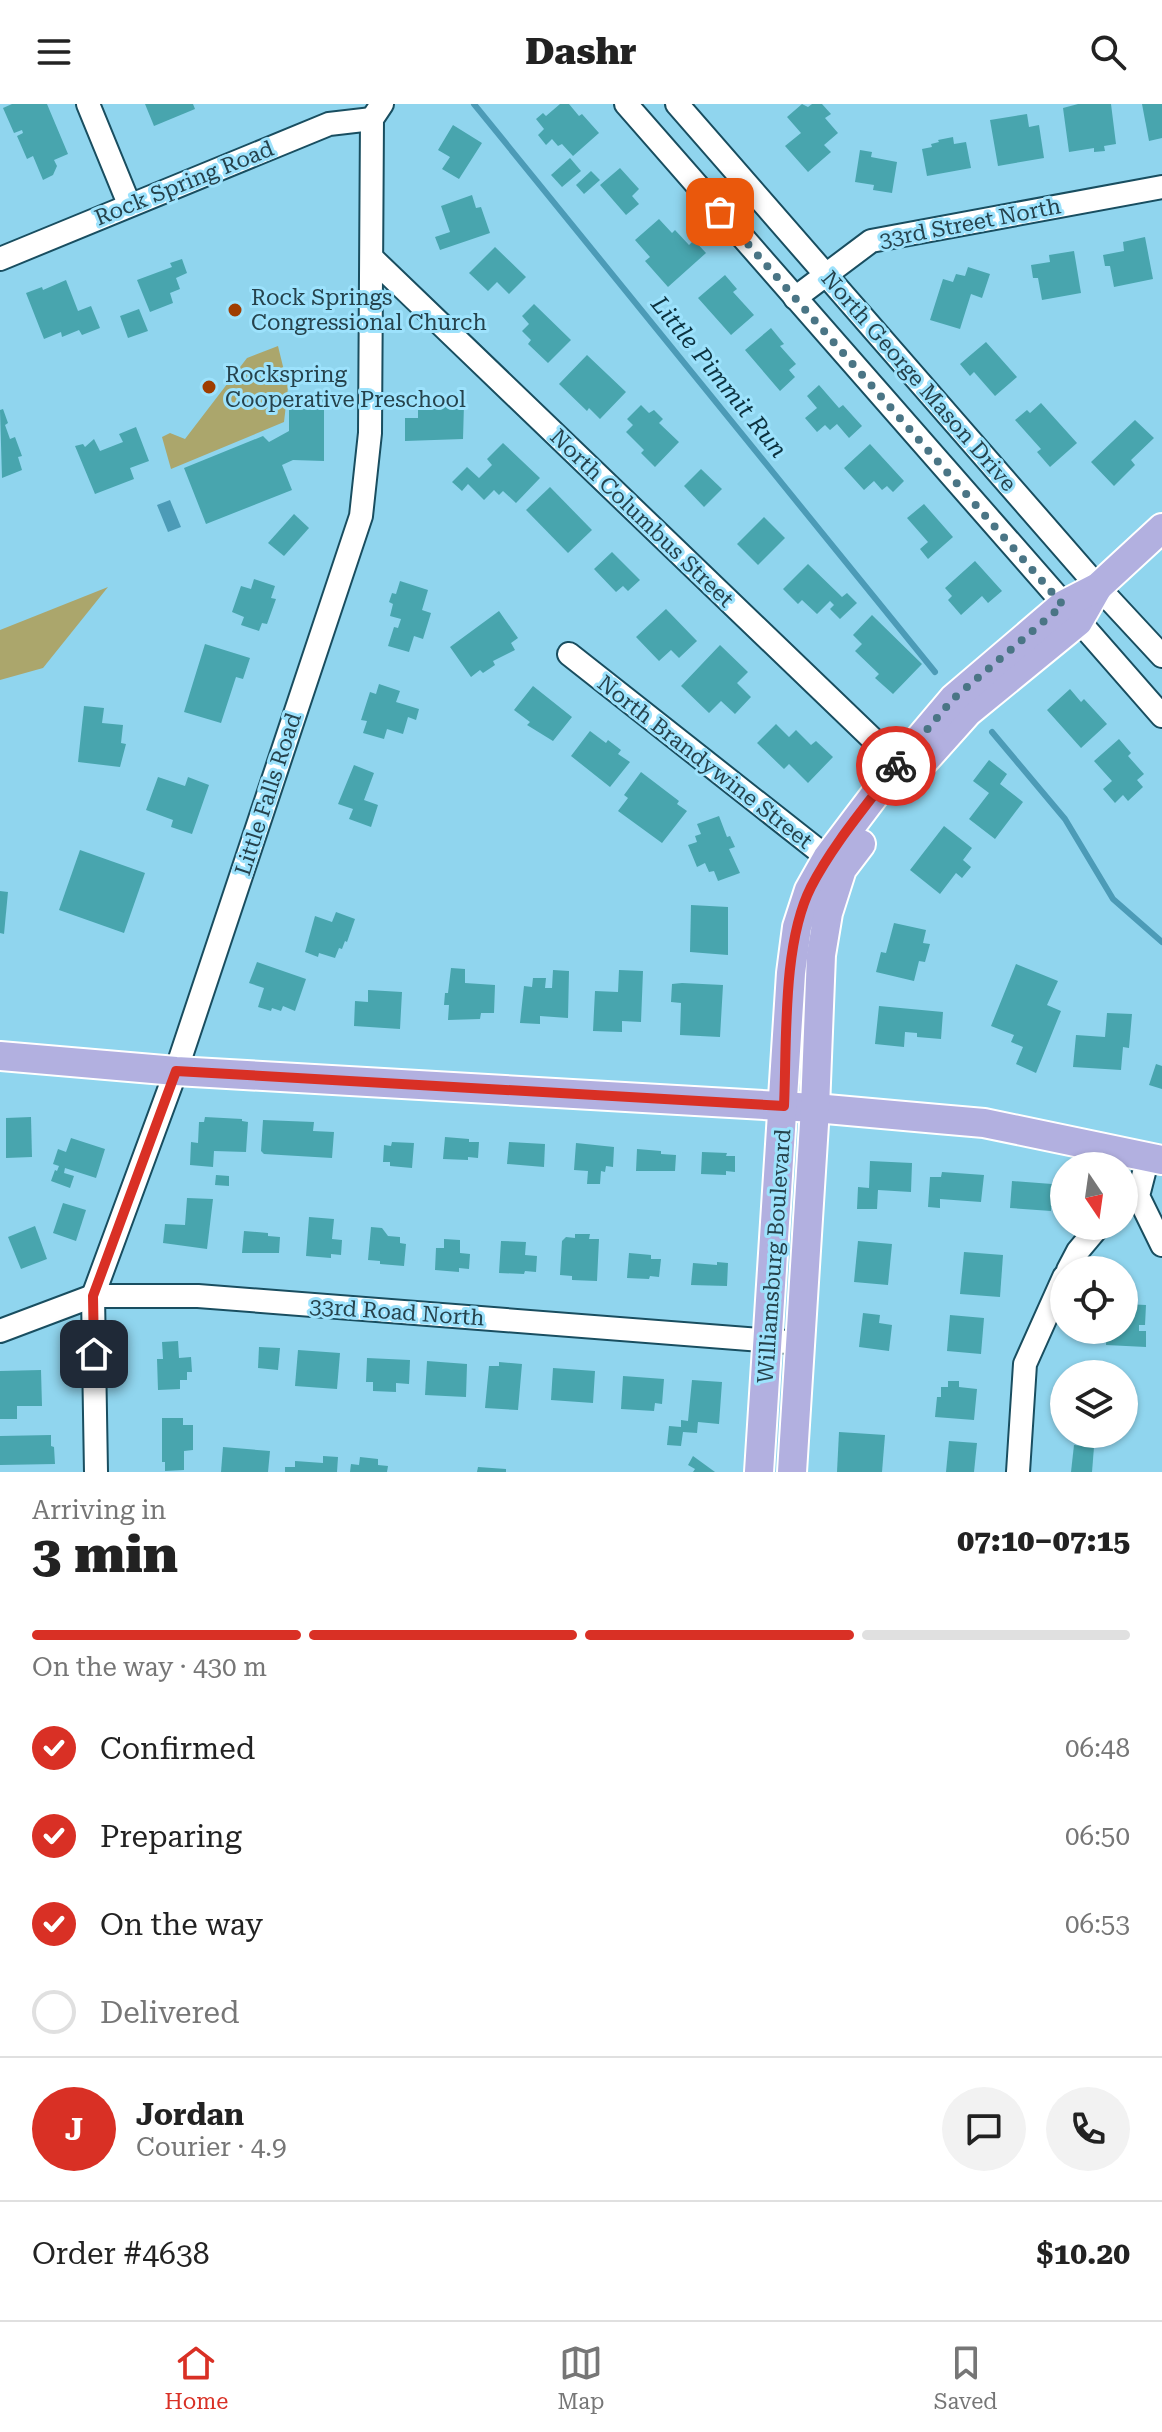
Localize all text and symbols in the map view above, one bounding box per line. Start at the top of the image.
icon: menu [32,30,76,74]
icon: search [1086,30,1130,74]
text: Dashr [525,31,637,73]
street label: Rock Spring Road [91,136,277,230]
pin [686,178,754,246]
icon: bag [698,190,742,234]
street label: 33rd Street North [877,193,1063,253]
street label: North George Mason Drive [817,266,1021,496]
place label: Rock Springs Congressional Church [251,285,487,335]
water label: Little Pimmit Run [645,290,793,463]
marker: Rock Springs Congressional Church [226,301,244,319]
place label: Rockspring Cooperative Preschool [225,362,466,412]
marker: Rockspring Cooperative Preschool [200,378,218,396]
street label: North Columbus Street [545,424,739,612]
street label: North Brandywine Street [593,670,817,854]
street label: Little Falls Road [230,710,306,878]
courier [856,726,936,806]
icon: bike [874,744,918,788]
street label: Williamsburg Boulevard [753,1128,795,1384]
north arrow [1050,1152,1138,1240]
map controls [1050,1152,1138,1448]
button: locate [1050,1256,1138,1344]
street label: 33rd Road North [309,1293,485,1331]
pin [60,1320,128,1388]
icon: home [72,1332,116,1376]
button: layers [1050,1360,1138,1448]
text: Arriving in [32,1495,166,1525]
text: 07:10–07:15 [957,1523,1130,1558]
text: 3 min [32,1524,178,1585]
text: On the way · 430 m [32,1652,267,1682]
icon: check [32,1726,76,1770]
text: Confirmed [100,1731,255,1766]
text: 06:48 [1065,1733,1130,1763]
icon: check [32,1814,76,1858]
text: Preparing [100,1819,242,1854]
text: 06:50 [1065,1821,1130,1851]
icon: check [32,1902,76,1946]
text: On the way [100,1907,263,1942]
text: 06:53 [1065,1909,1130,1939]
text: Delivered [100,1995,239,2030]
button: chat [942,2087,1026,2171]
button: phone [1046,2087,1130,2171]
text: Jordan [136,2097,244,2132]
text: J [65,2112,83,2147]
text: Courier · 4.9 [136,2132,286,2162]
text: Order #4638 [32,2236,210,2271]
text: $10.20 [1037,2236,1130,2271]
tab: Home [165,2341,228,2414]
tab: Map [557,2341,605,2414]
tab: Saved [934,2341,997,2414]

